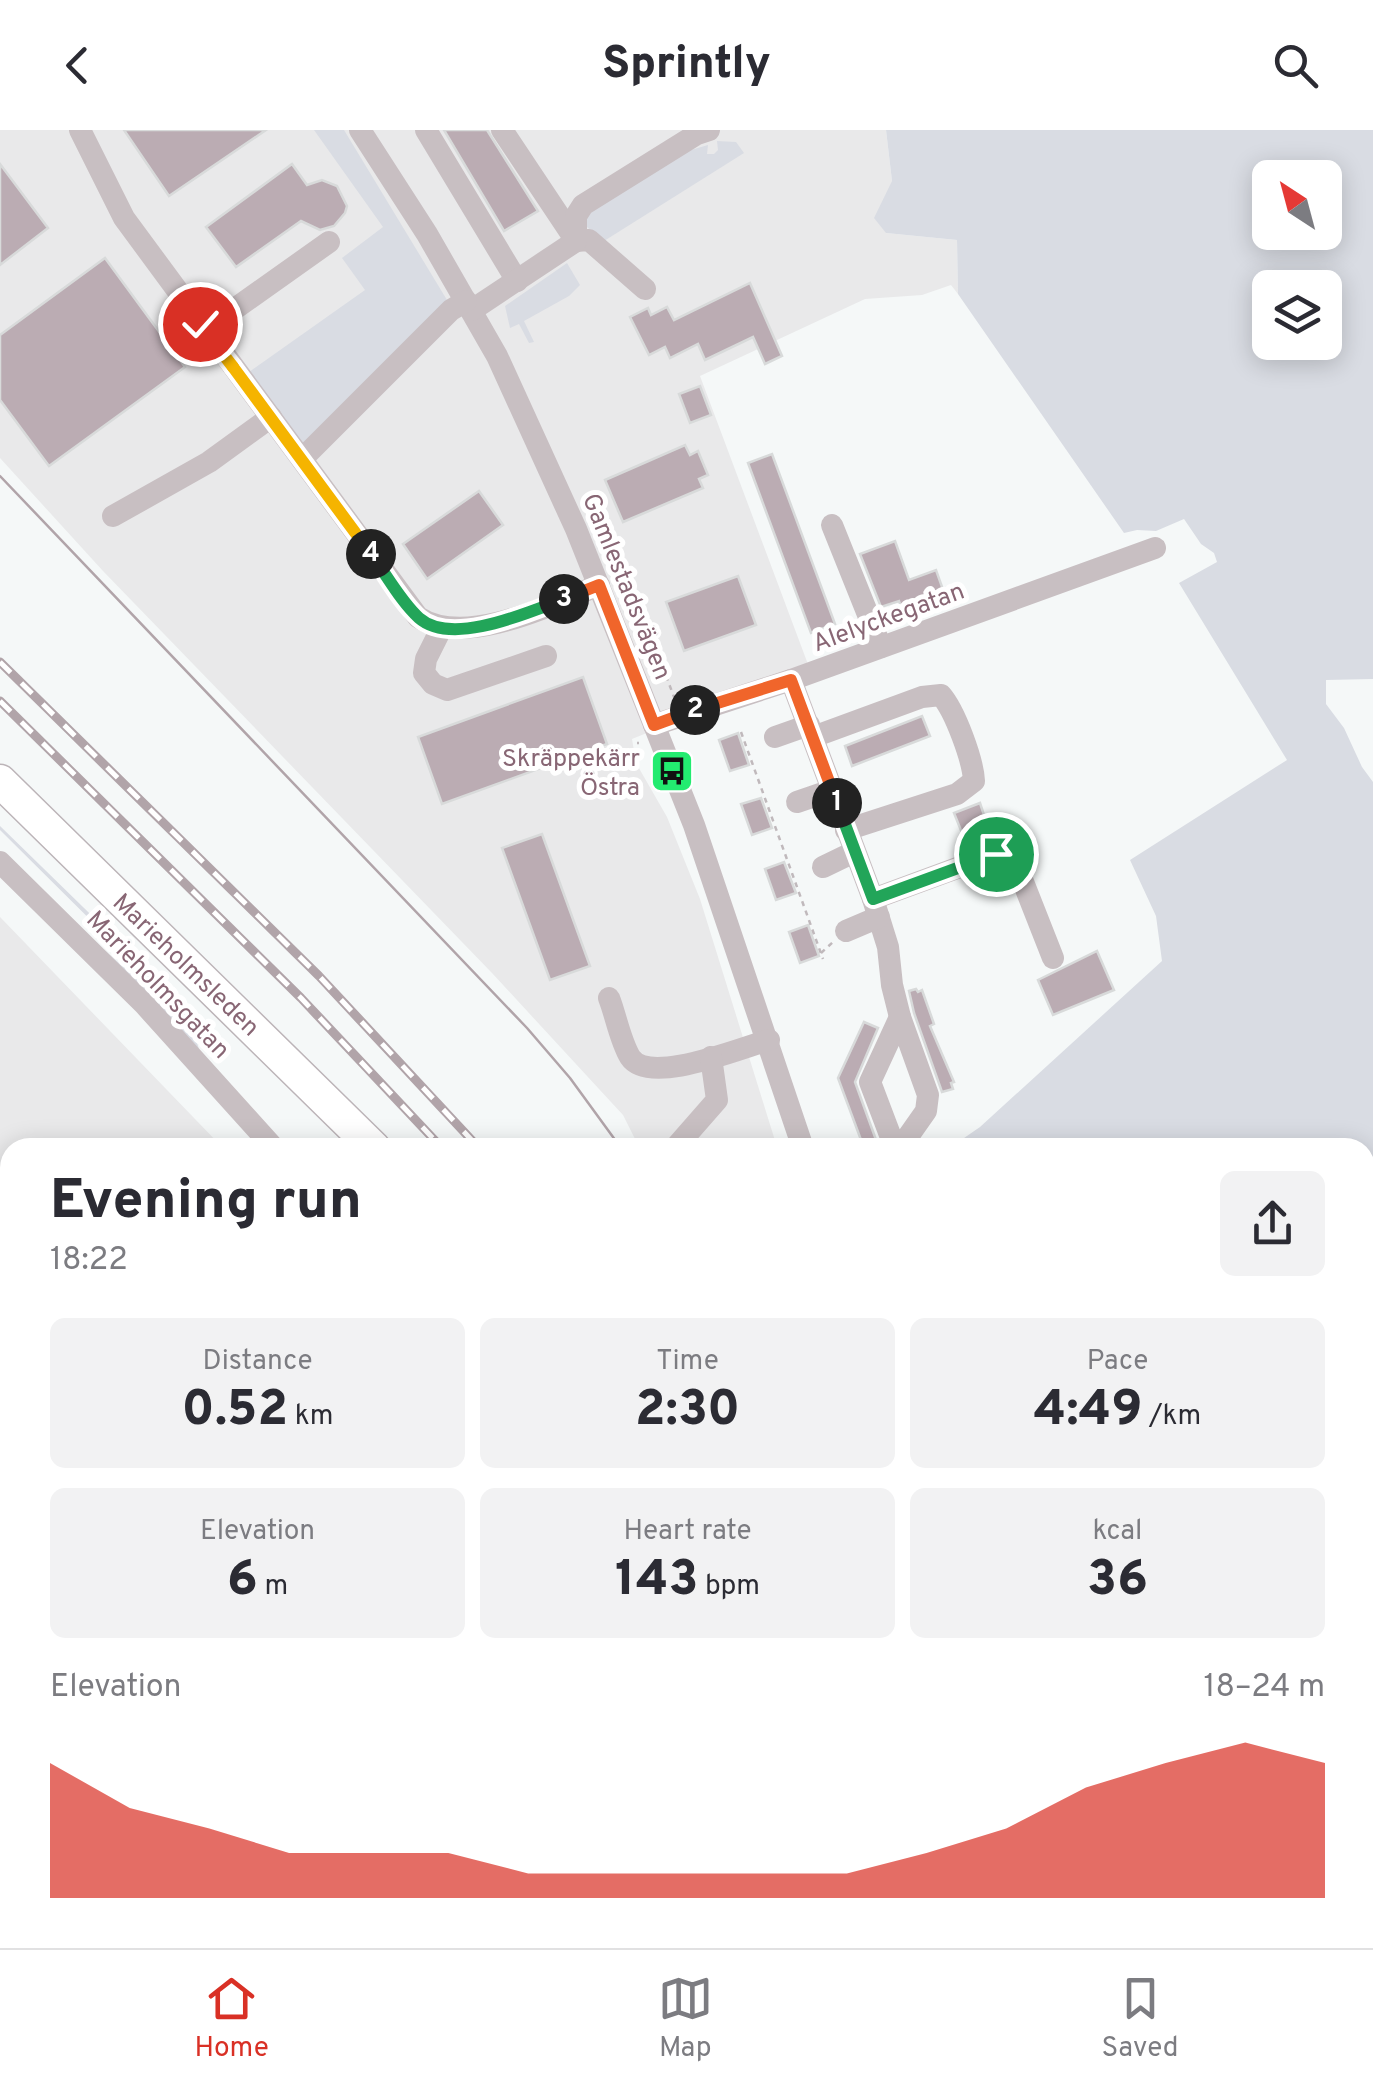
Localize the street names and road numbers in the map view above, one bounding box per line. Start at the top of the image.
street label: Gamlestadsvägen [573,489,677,685]
street label: Alelyckegatan [809,577,969,661]
street label: Marieholmsleden [105,888,265,1044]
street label: Marieholmsgatan [78,905,236,1067]

